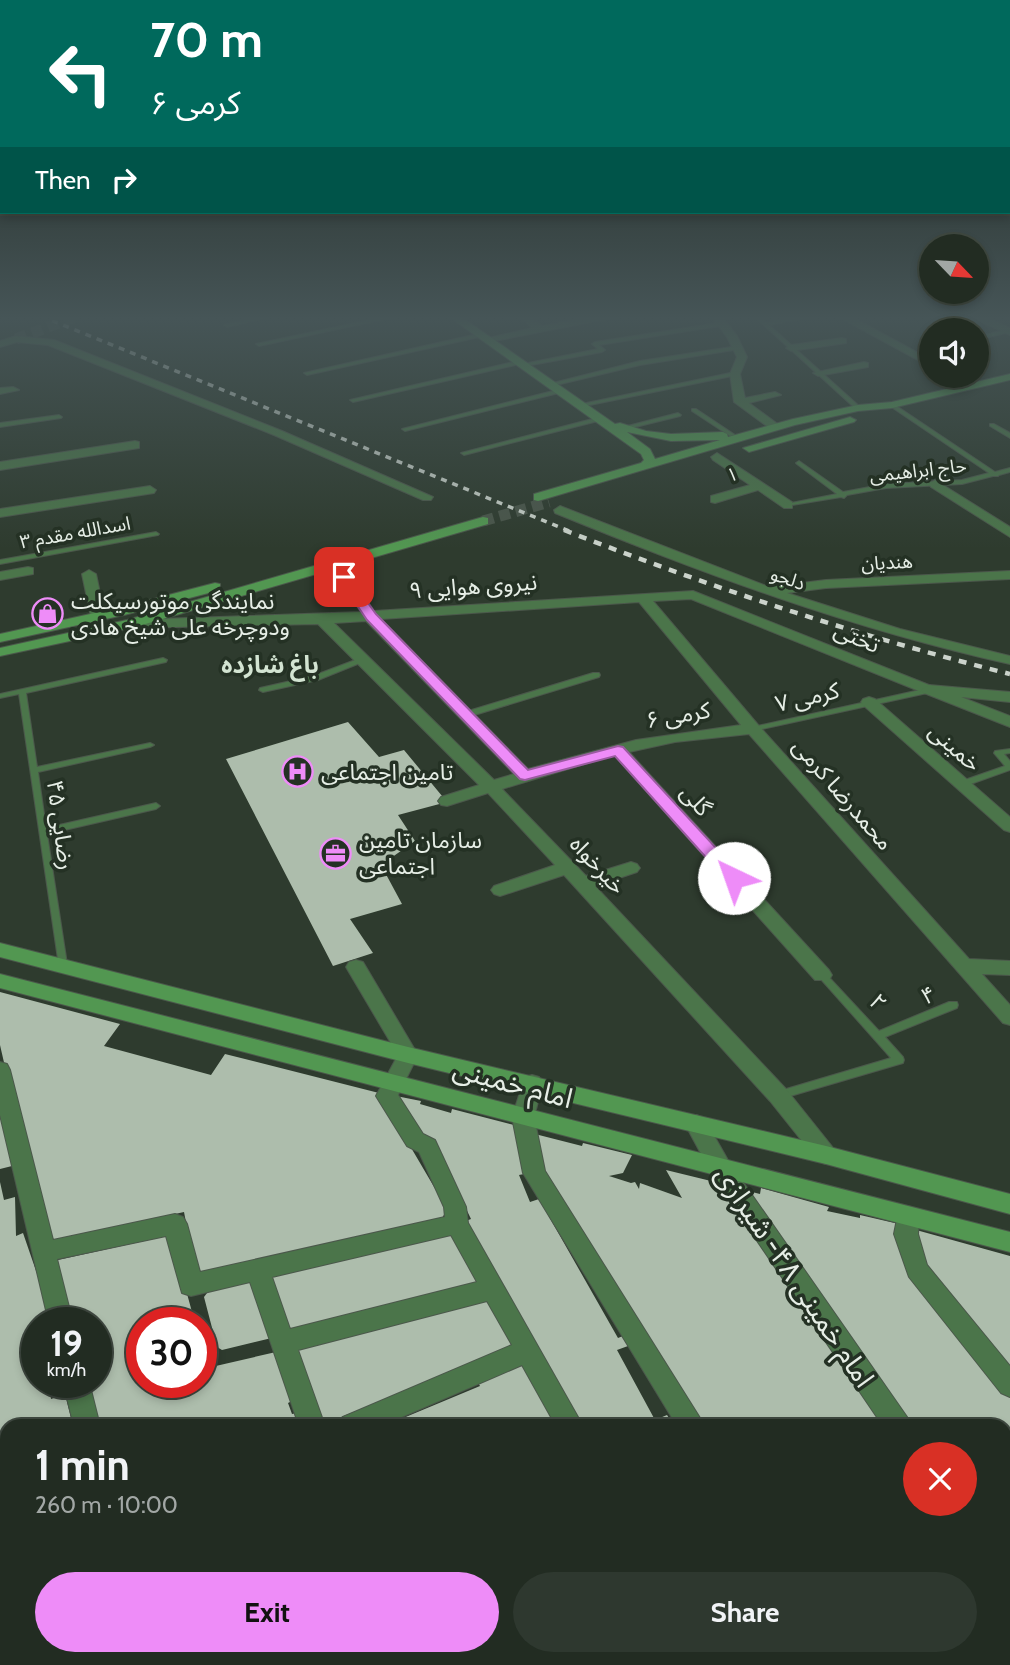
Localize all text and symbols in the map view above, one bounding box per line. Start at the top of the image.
text: 70 m [150,10,263,69]
icon: left [35,28,126,119]
text: کرمی ۶ [150,83,240,122]
icon: right [105,161,143,199]
text: Then [35,164,91,196]
north arrow [919,234,989,304]
map controls [919,234,989,388]
button: sound [919,318,989,388]
street label: حاج ابراهیمی [868,454,968,489]
street label: ۱ [724,462,741,487]
street label: ۳ اسدالله مقدم [18,511,133,557]
pin [314,547,374,607]
street label: هندیان [861,550,914,575]
icon: arrive [325,558,363,596]
street label: دلجو [768,562,808,595]
street label: نیروی هوایی ۹ [408,568,538,604]
place label: نمایندگی موتورسیکلت ودوچرخه علی شیخ هادی [71,587,290,644]
shop icon: نمایندگی موتورسیکلت ودوچرخه علی شیخ هادی [31,597,65,631]
street label: تختی [830,615,884,659]
district label: باغ شازده [221,650,319,682]
street label: کرمی ۷ [772,676,842,718]
street label: کرمی ۶ [644,695,713,734]
street label: خمینی [923,717,987,777]
street label: محمدرضا کرمی [787,732,899,856]
hospital icon: تامین اجتماعی [281,755,315,789]
place label: تامین اجتماعی [321,758,454,786]
street label: رضایی ۴۵ [41,778,81,872]
street label: گلی [674,778,718,822]
place label: سازمان تامین اجتماعی [359,826,482,880]
street label: خیرخواه [564,830,632,900]
office icon: سازمان تامین اجتماعی [319,836,353,870]
position arrow [697,841,771,915]
street label: ۴ [917,980,939,1010]
street label: ۲ [863,988,893,1016]
street label: امام خمینی [448,1051,577,1119]
street label: امام خمینی ۴۸- شیرازی [705,1159,882,1396]
speed limit sign: 30 [126,1307,217,1398]
text: 19 [50,1322,83,1365]
text: km/h [47,1359,86,1381]
text: 1 min [35,1439,130,1491]
button: close [903,1442,977,1516]
text: 260 m · 10:00 [35,1491,178,1519]
button: Exit [35,1572,499,1652]
button: Share [513,1572,977,1652]

